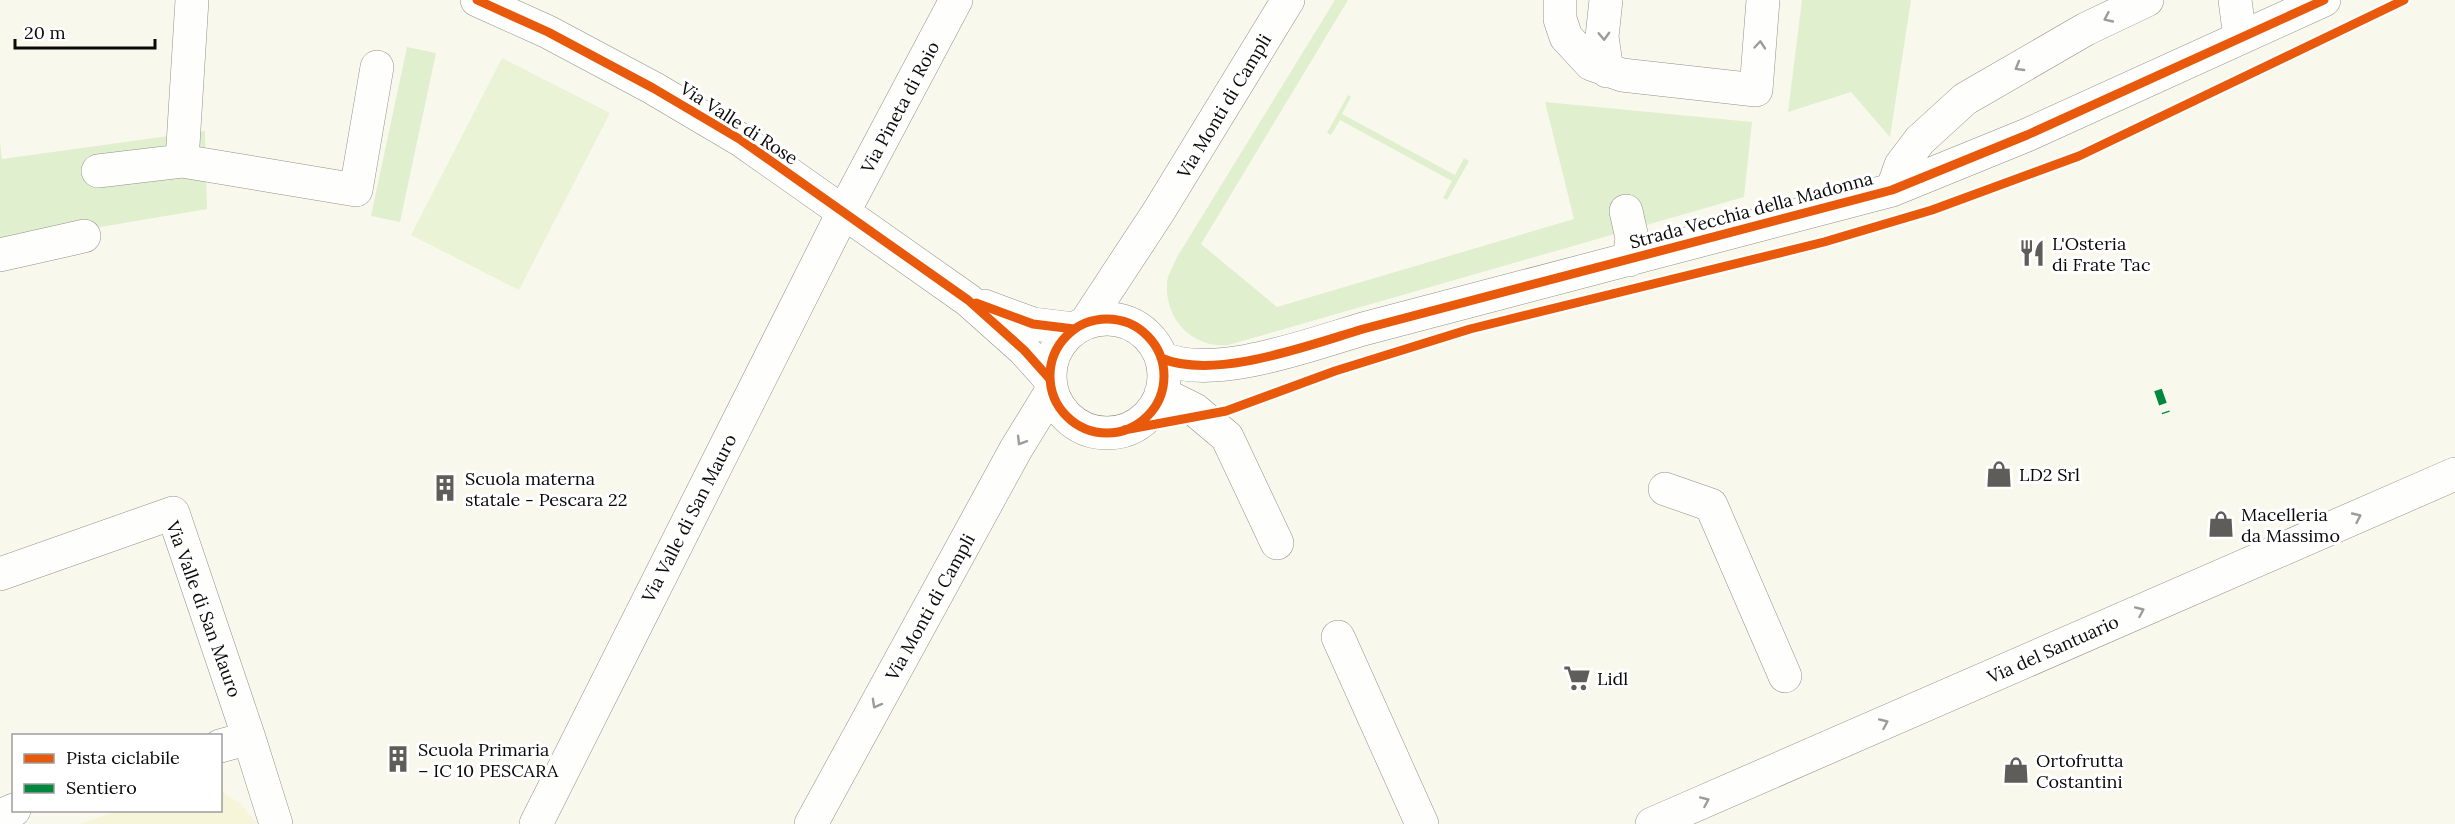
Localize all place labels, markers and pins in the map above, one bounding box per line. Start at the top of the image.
place label: L'Osteria di Frate Tac [2052,232,2150,276]
restaurant icon: L'Osteria di Frate Tac [2017,238,2047,268]
shop icon: LD2 Srl [1984,459,2014,489]
place label: LD2 Srl [2019,463,2080,486]
place label: Scuola materna statale - Pescara 22 [465,467,627,511]
building icon: Scuola materna statale - Pescara 22 [430,473,460,503]
place label: Macelleria da Massimo [2241,503,2340,547]
shop icon: Macelleria da Massimo [2206,509,2236,539]
supermarket icon: Lidl [1562,663,1592,693]
place label: Lidl [1597,667,1628,690]
place label: Scuola Primaria – IC 10 PESCARA [418,738,559,782]
building icon: Scuola Primaria – IC 10 PESCARA [383,744,413,774]
place label: Ortofrutta Costantini [2036,749,2124,793]
shop icon: Ortofrutta Costantini [2001,755,2031,785]

